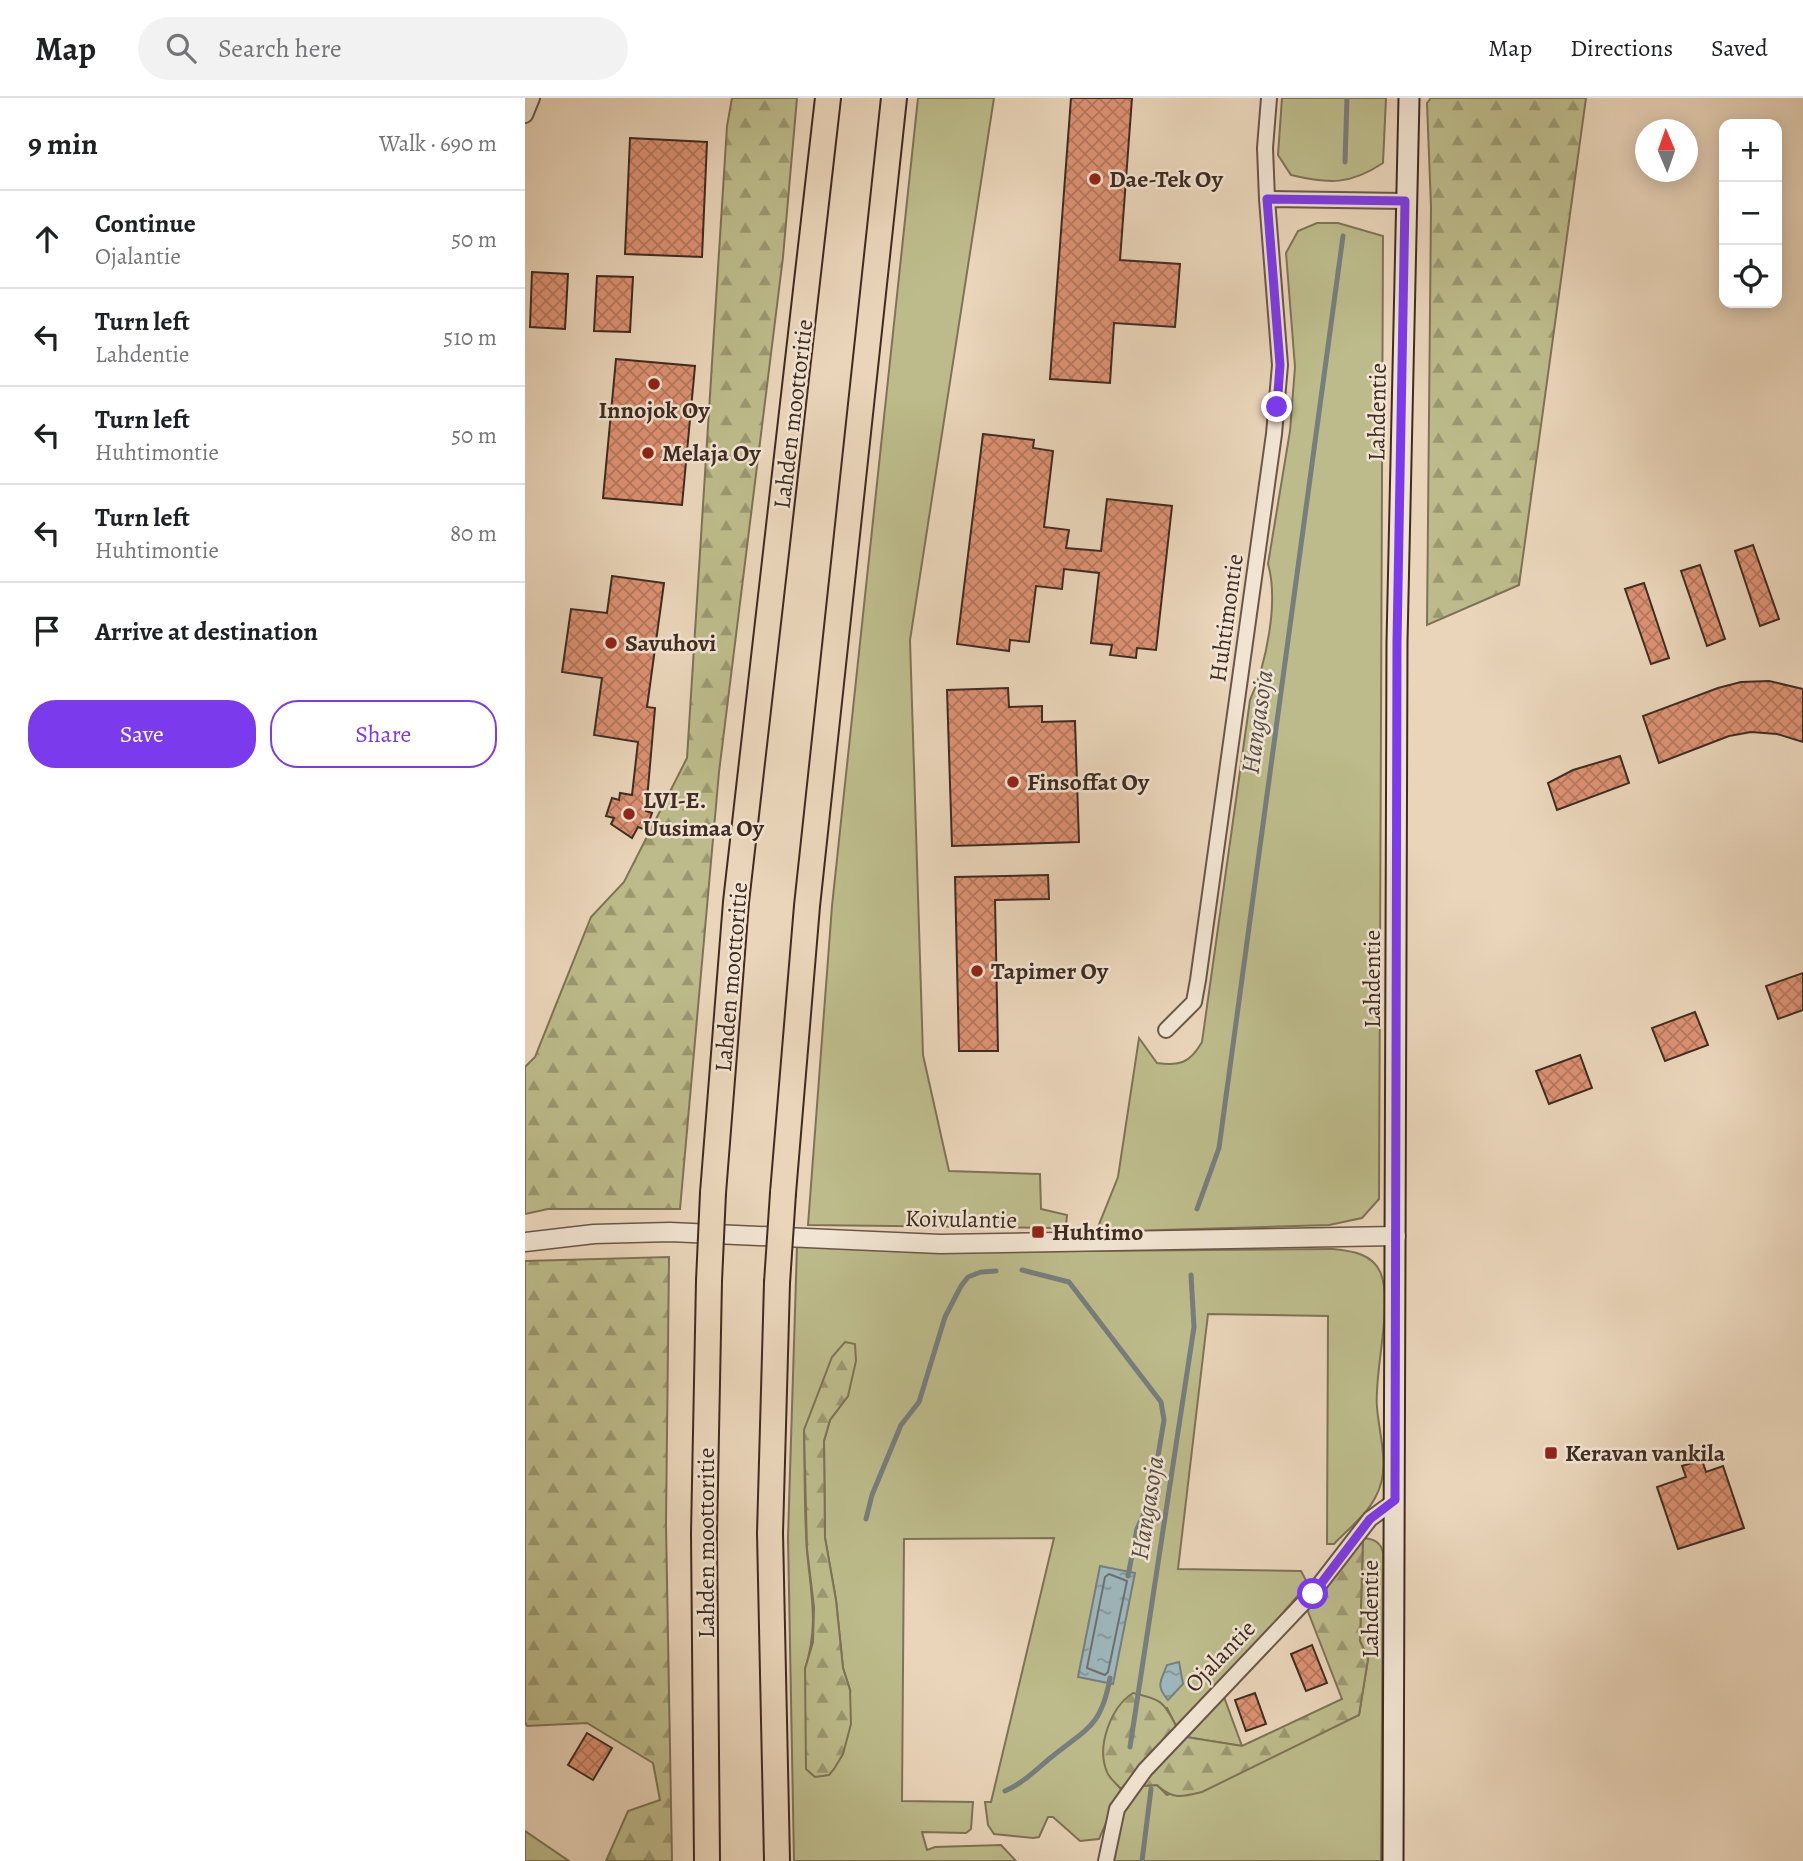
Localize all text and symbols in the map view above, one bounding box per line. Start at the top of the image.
search box [138,17,628,80]
text: Map [35,26,96,71]
icon: search [162,29,200,67]
text: Search here [218,31,342,66]
text: Map [1488,32,1532,64]
text: Directions [1570,32,1673,64]
text: Saved [1711,32,1768,64]
north arrow [1635,119,1698,182]
map controls [1719,119,1782,308]
button: + [1719,119,1782,182]
text: 9 min [28,124,98,164]
text: Walk · 690 m [379,128,497,159]
place label: Dae-Tek Oy [1109,163,1224,195]
marker: Dae-Tek Oy [1087,171,1103,187]
button: − [1719,182,1782,245]
text: Continue [95,206,196,241]
icon: ahead [28,220,66,258]
text: 50 m [451,224,497,255]
text: Ojalantie [95,241,181,272]
button: locate [1719,245,1782,308]
text: Turn left [95,304,190,339]
street label: Lahden moottoritie [765,317,821,511]
icon: left [28,318,66,356]
text: 510 m [443,322,497,353]
text: Lahdentie [95,339,189,370]
street label: Lahdentie [1360,363,1394,461]
marker: Innojok Oy [646,376,662,392]
route end [1261,391,1292,422]
place label: Innojok Oy [598,394,710,426]
text: Turn left [95,402,190,437]
icon: left [28,416,66,454]
text: 50 m [451,420,497,451]
text: Huhtimontie [95,437,219,468]
place label: Melaja Oy [662,437,762,469]
marker: Melaja Oy [640,445,656,461]
text: Turn left [95,500,190,535]
icon: left [28,514,66,552]
text: 80 m [450,518,497,549]
text: Huhtimontie [95,535,219,566]
street label: Huhtimontie [1201,552,1251,684]
icon: arrive [28,612,66,650]
text: Arrive at destination [95,614,318,649]
place label: Savuhovi [625,627,716,659]
marker: Savuhovi [603,635,619,651]
water label: Hangasoja [1232,668,1282,776]
button: Save [28,700,256,768]
button: Share [270,700,497,768]
place label: Finsoffat Oy [1027,766,1150,798]
marker: Finsoffat Oy [1005,774,1021,790]
place label: LVI-E. Uusimaa Oy [643,784,765,844]
marker: LVI-E. Uusimaa Oy [621,806,637,822]
street label: Lahden moottoritie [707,881,755,1073]
street label: Lahdentie [1356,930,1388,1028]
place label: Tapimer Oy [991,955,1109,987]
marker: Tapimer Oy [969,963,985,979]
street label: Koivulantie [905,1202,1017,1236]
place label: Huhtimo [1052,1216,1143,1248]
marker: Huhtimo [1030,1224,1046,1240]
place label: Keravan vankila [1565,1437,1726,1469]
marker: Keravan vankila [1543,1445,1559,1461]
street label: Lahden moottoritie [690,1448,722,1638]
water label: Hangasoja [1122,1454,1172,1562]
street label: Lahdentie [1354,1560,1386,1658]
route start [1297,1578,1328,1609]
street label: Ojalantie [1177,1613,1263,1699]

